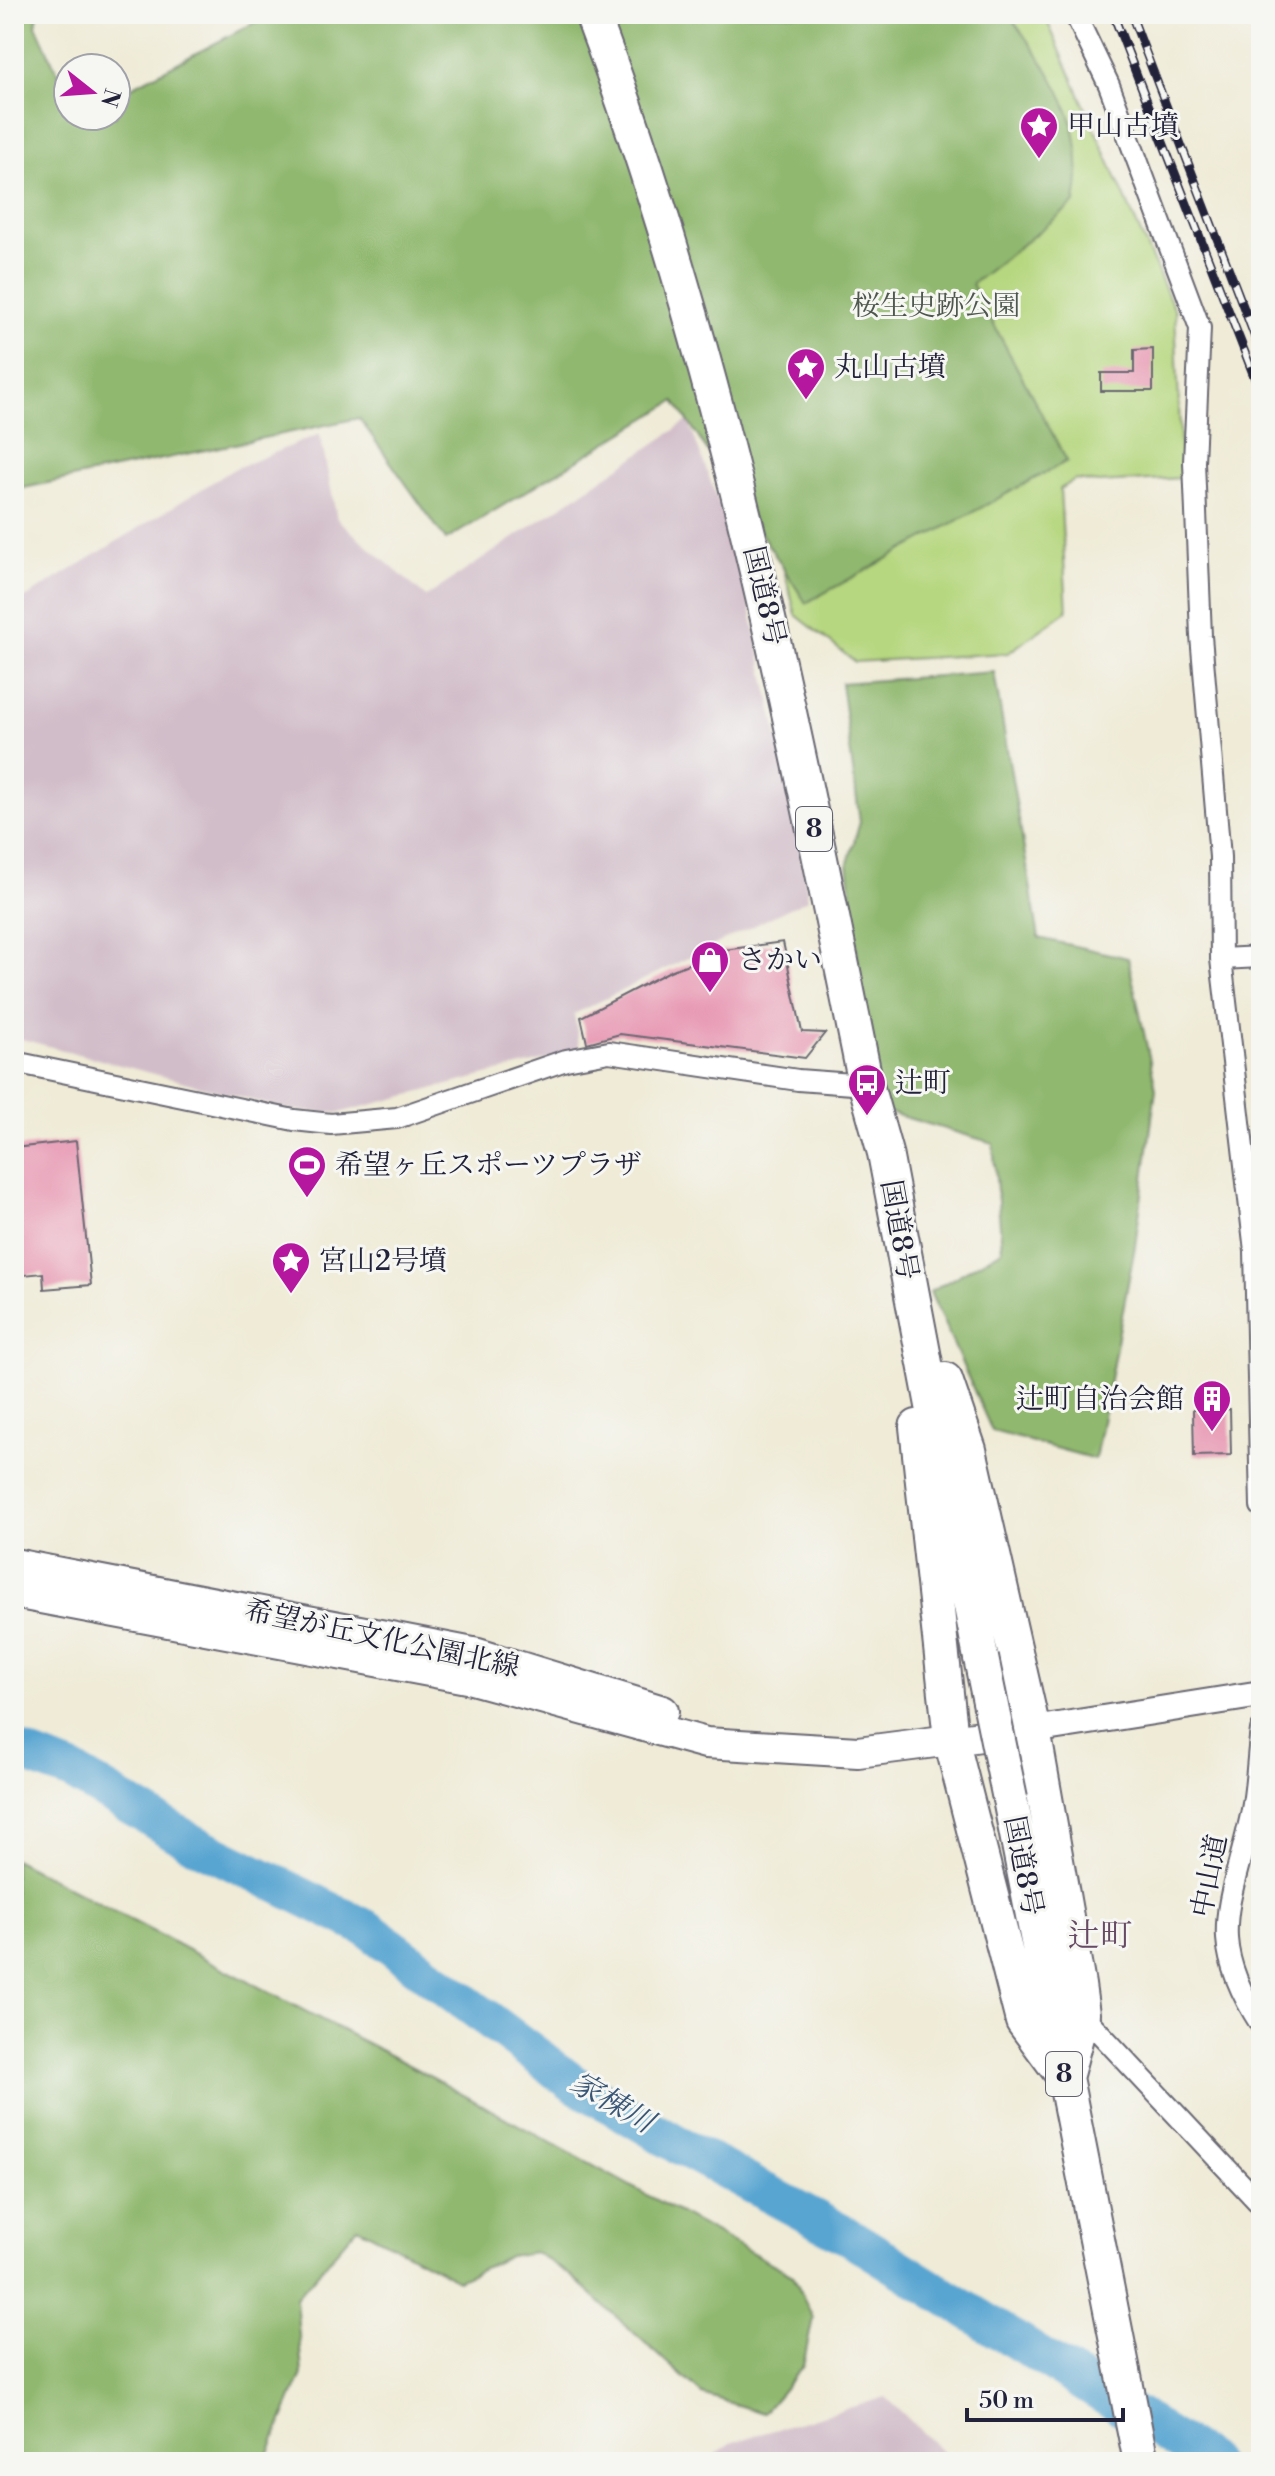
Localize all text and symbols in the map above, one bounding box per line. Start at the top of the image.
north arrow [52,52,132,132]
text: N [94,85,125,110]
place icon: 甲山古墳 [1018,105,1060,160]
place label: 甲山古墳 [1067,109,1179,144]
park label: 桜生史跡公園 [852,289,1020,324]
place icon: 丸山古墳 [785,346,827,401]
place label: 丸山古墳 [834,350,946,385]
street label: 国道8号 [736,543,792,649]
road number: 8 [796,807,832,851]
shop icon: さかい [689,939,731,994]
place label: さかい [738,943,822,978]
bus stop icon: 辻町 [846,1062,888,1117]
place label: 辻町 [895,1066,951,1101]
sports icon: 希望ヶ丘スポーツプラザ [286,1144,328,1199]
place label: 希望ヶ丘スポーツプラザ [335,1148,642,1183]
street label: 国道8号 [873,1177,925,1283]
place icon: 宮山2号墳 [270,1240,312,1295]
place label: 宮山2号墳 [319,1244,447,1279]
building icon: 辻町自治会館 [1191,1378,1233,1433]
place label: 辻町自治会館 [1016,1382,1184,1417]
street label: 希望が丘文化公園北線 [241,1593,523,1685]
street label: 国道8号 [996,1813,1050,1919]
street label: 中山道 [1185,1831,1235,1921]
district label: 辻町 [1068,1916,1132,1956]
road number: 8 [1046,2052,1082,2096]
water label: 家棟川 [564,2064,663,2143]
scale bar [967,2372,1123,2422]
text: 50 m [979,2386,1034,2416]

